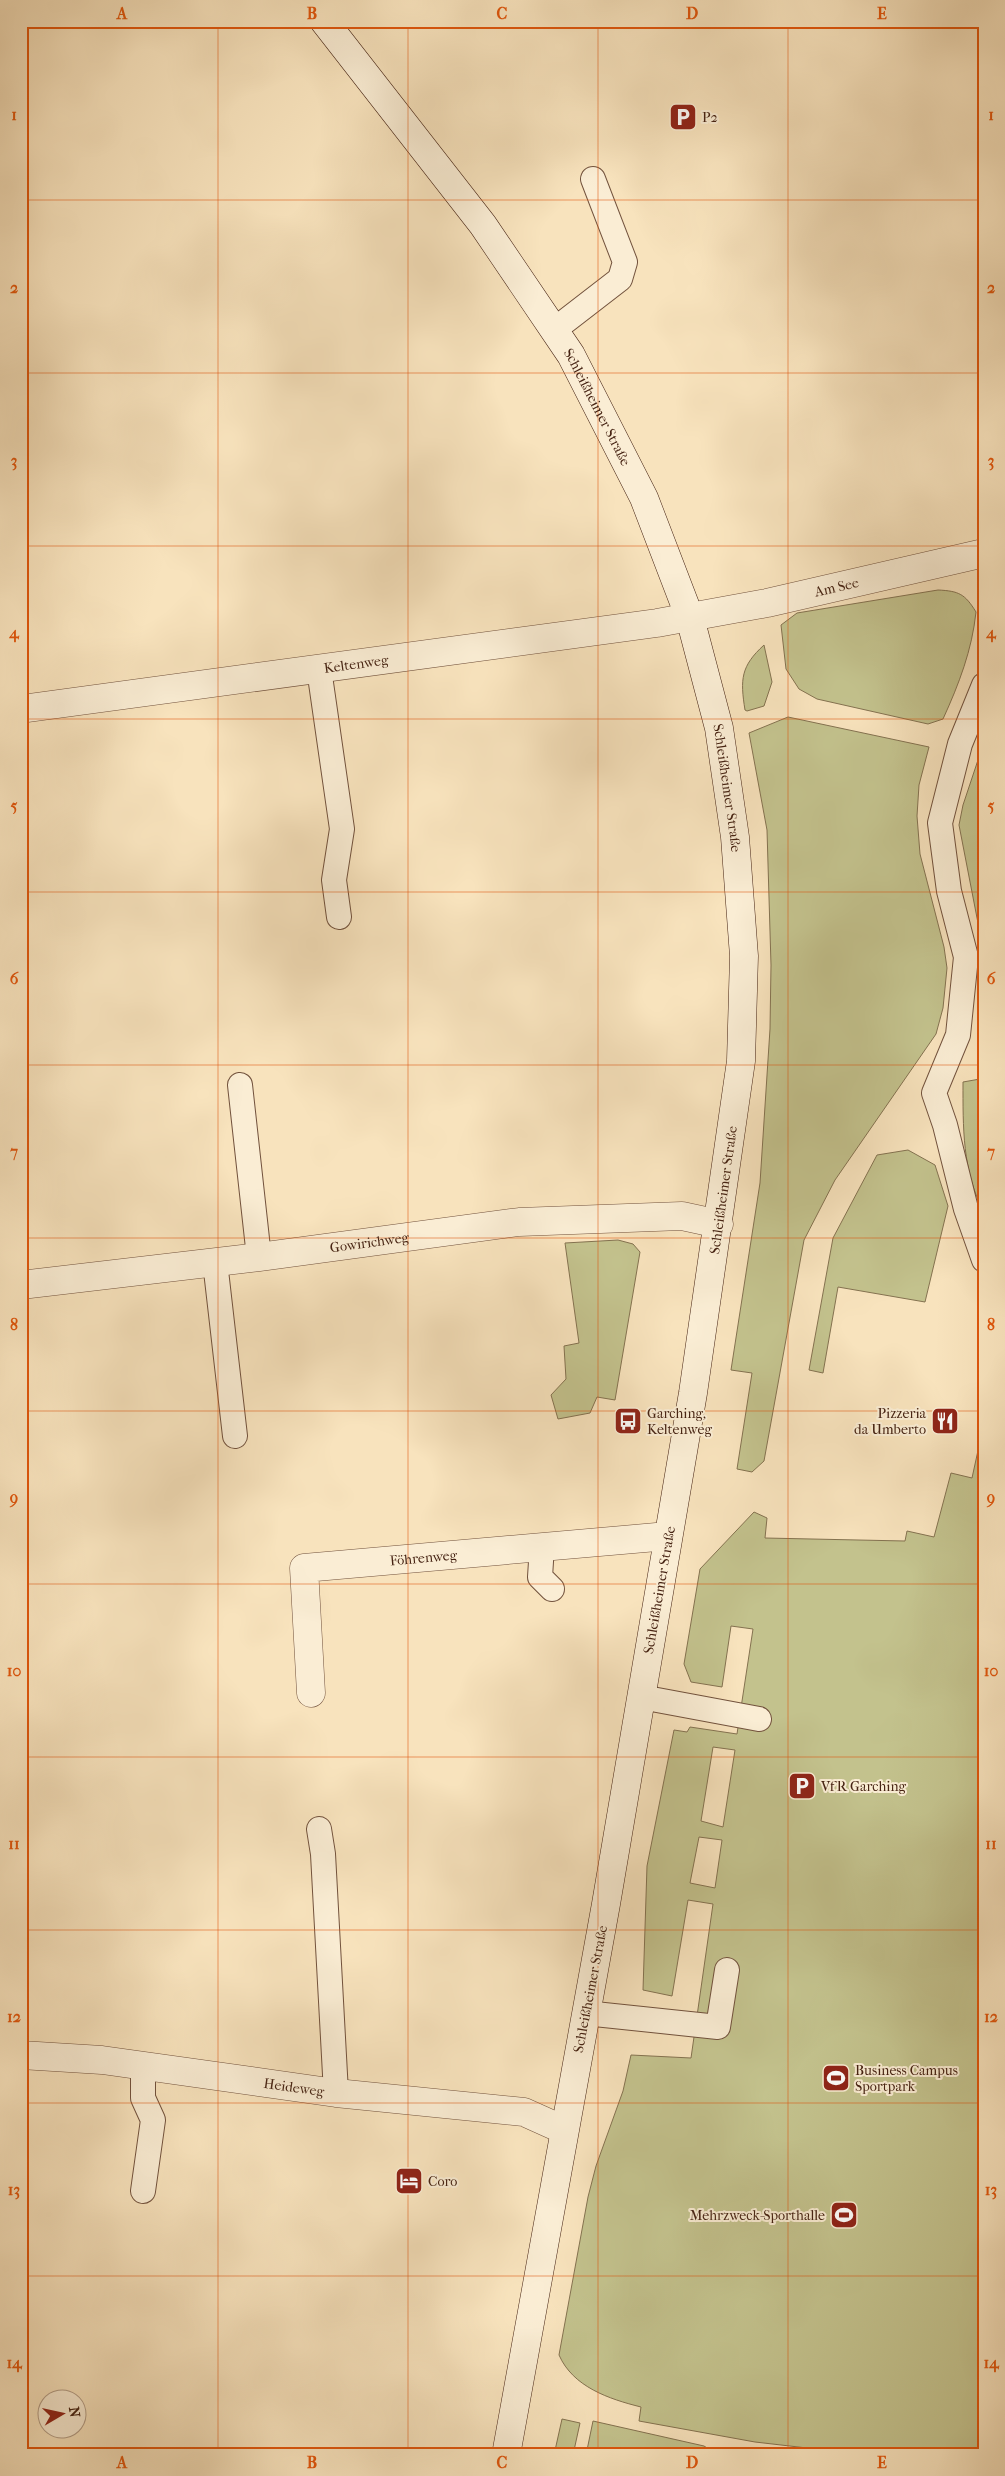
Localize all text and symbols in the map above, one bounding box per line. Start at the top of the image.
text: A [116,4,128,23]
text: B [307,4,317,23]
text: C [497,4,508,23]
text: D [686,4,698,23]
text: E [877,4,887,23]
parking icon: P2 [668,102,698,132]
text: 1 [11,105,17,124]
text: 1 [988,105,994,124]
place label: P2 [702,109,718,126]
text: 2 [10,278,18,297]
text: 2 [987,278,995,297]
street label: Schleißheimer Straße [560,345,634,469]
text: 3 [11,451,17,471]
text: 3 [988,451,994,471]
street label: Am See [812,574,861,601]
text: 4 [8,623,20,643]
text: 4 [985,623,997,643]
street label: Keltenweg [323,651,390,677]
street label: Schleißheimer Straße [709,722,744,853]
text: 5 [11,796,18,815]
text: 5 [988,796,995,815]
text: 6 [10,969,19,988]
text: 6 [987,969,996,988]
street label: Schleißheimer Straße [706,1125,741,1255]
text: 7 [9,1142,18,1161]
text: 7 [986,1142,995,1161]
street label: Gowirichweg [329,1229,411,1256]
text: 8 [10,1315,18,1334]
text: 8 [987,1315,995,1334]
place label: Garching, Keltenweg [647,1405,712,1438]
place label: Pizzeria da Umberto [854,1405,927,1438]
bus stop icon: Garching, Keltenweg [613,1406,643,1436]
restaurant icon: Pizzeria da Umberto [930,1406,960,1436]
text: 9 [9,1488,18,1508]
text: 9 [986,1488,995,1508]
street label: Schleißheimer Straße [640,1525,679,1655]
street label: Föhrenweg [389,1547,458,1569]
text: 10 [7,1661,21,1680]
text: 10 [984,1661,998,1680]
parking icon: VfR Garching [787,1771,817,1801]
place label: VfR Garching [820,1778,907,1795]
text: 11 [8,1834,20,1853]
text: 11 [985,1834,997,1853]
street label: Schleißheimer Straße [570,1924,611,2054]
text: 12 [7,2007,21,2026]
text: 12 [984,2007,998,2026]
place label: Business Campus Sportpark [855,2062,958,2095]
sports icon: Business Campus Sportpark [821,2063,851,2093]
street label: Heideweg [263,2075,326,2100]
hotel icon: Coro [394,2166,424,2196]
place label: Coro [428,2173,457,2190]
text: 13 [8,2180,20,2200]
text: 13 [985,2180,997,2200]
sports icon: Mehrzweck-Sporthalle [829,2200,859,2230]
place label: Mehrzweck-Sporthalle [690,2207,825,2224]
text: 14 [6,2353,23,2373]
text: 14 [983,2353,1000,2373]
north arrow [38,2388,88,2438]
text: N [65,2405,84,2419]
text: A [116,2453,128,2472]
text: B [307,2453,317,2472]
text: C [497,2453,508,2472]
text: D [686,2453,698,2472]
text: E [877,2453,887,2472]

